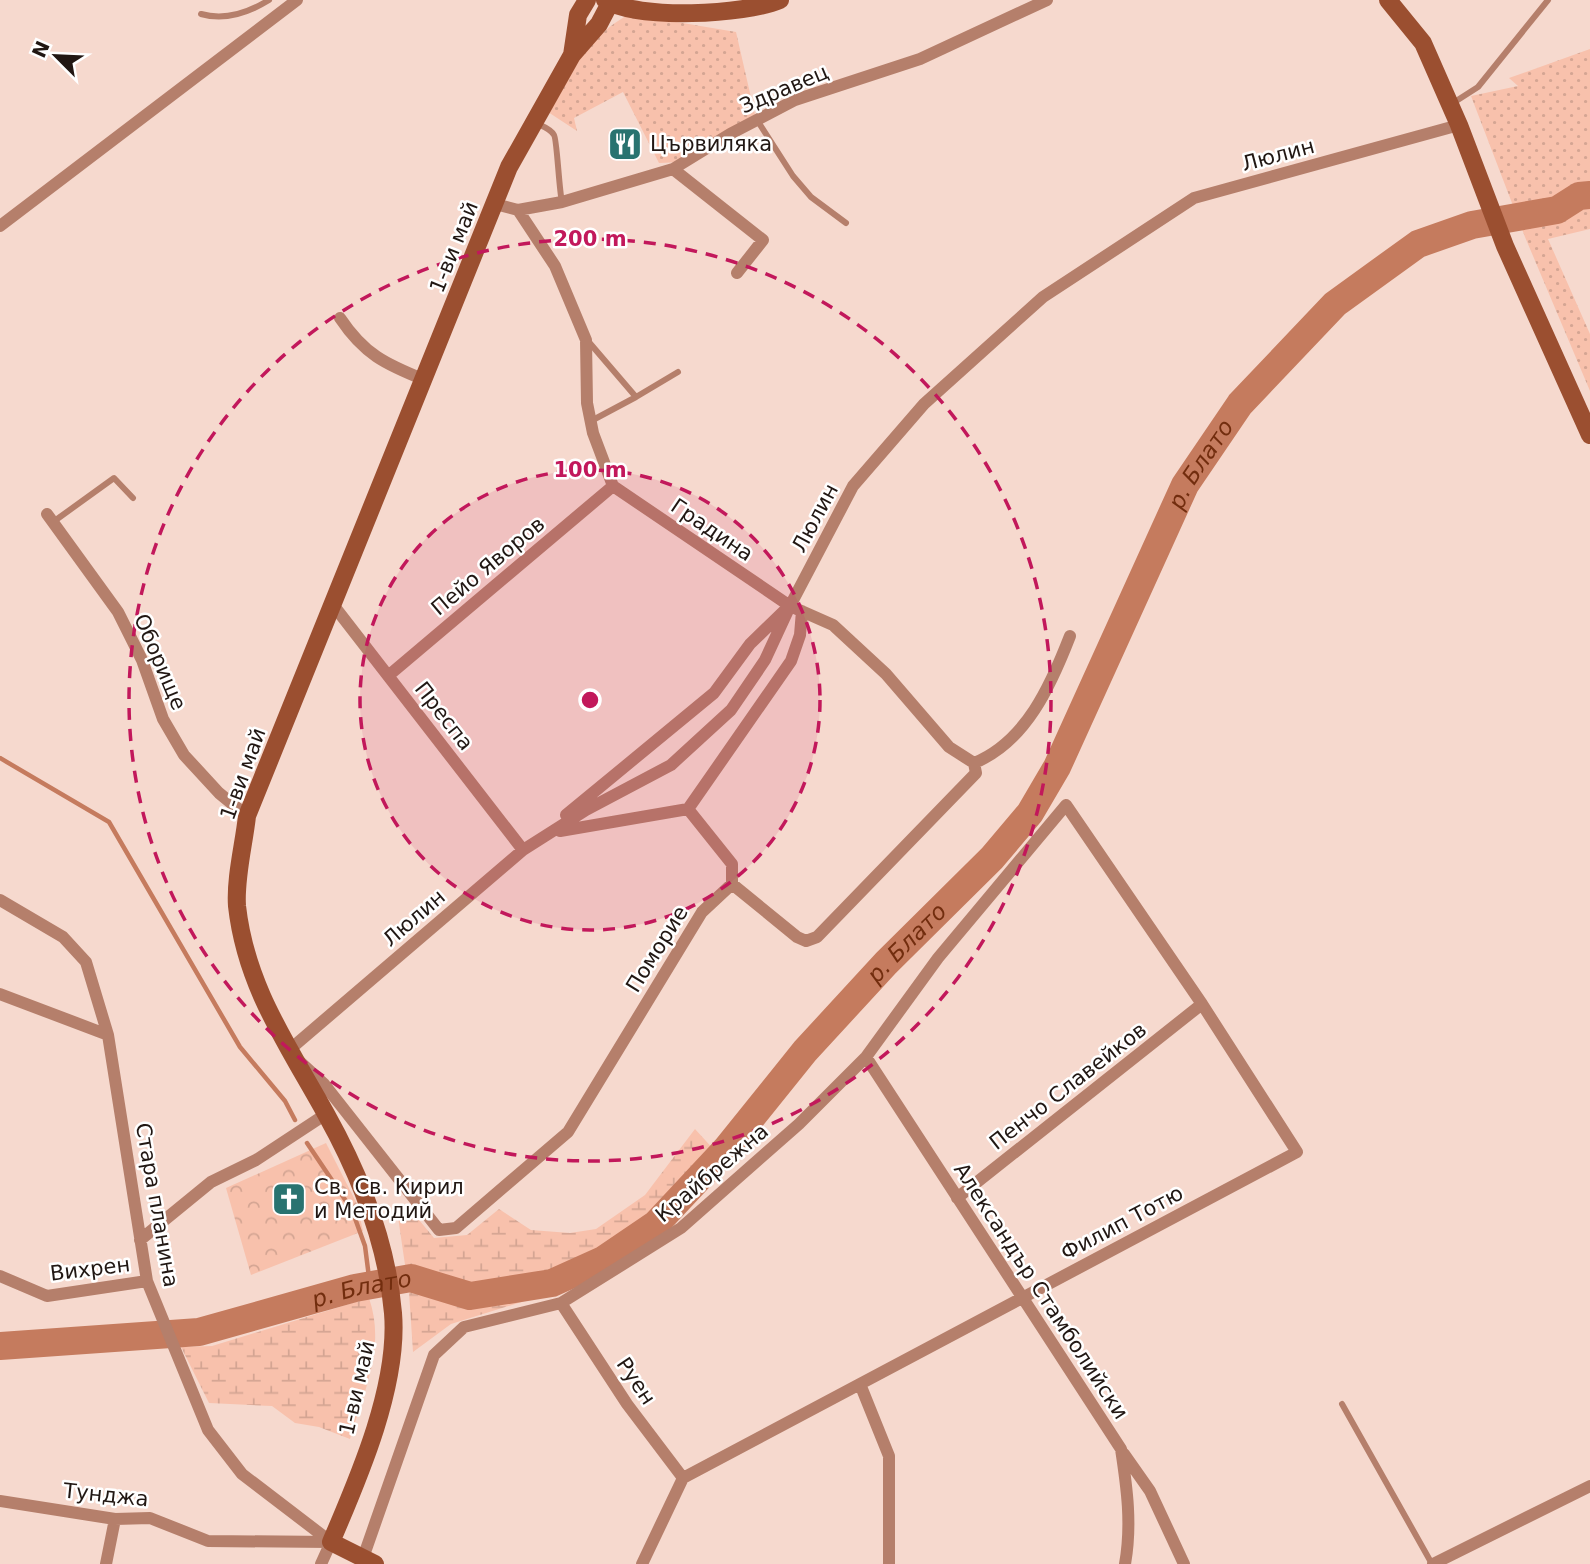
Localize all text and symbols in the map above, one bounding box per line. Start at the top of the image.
north arrow [21,21,91,91]
text: N [27,37,54,61]
street label: Здравец [736,60,832,118]
restaurant icon: Цървиляка [606,125,644,163]
place label: Цървиляка [650,132,772,156]
street label: Люлин [1239,134,1317,176]
street label: 1-ви май [425,198,483,296]
text: 200 m [553,227,627,251]
water label: р. Блато [1162,415,1239,514]
text: 100 m [553,458,627,482]
street label: Люлин [787,480,843,556]
street label: Градина [666,494,758,566]
street label: Пейо Яворов [427,512,549,620]
street label: Оборище [129,610,191,714]
street label: Преспа [410,677,478,755]
centre of rings [578,688,602,712]
street label: 1-ви май [215,725,271,823]
street label: Люлин [378,885,450,951]
water label: р. Блато [861,898,952,989]
street label: Поморие [621,901,693,997]
street label: Пенчо Славейков [985,1017,1151,1155]
street label: Крайбрежна [651,1119,773,1227]
street label: Стара планина [131,1121,183,1289]
street label: Александър Стамболийски [949,1158,1133,1424]
place label: Св. Св. Кирил и Методий [314,1175,464,1223]
church icon: Св. Св. Кирил и Методий [270,1180,308,1218]
street label: Филип Тотю [1057,1181,1187,1265]
street label: Вихрен [49,1252,131,1286]
water label: р. Блато [308,1265,413,1313]
street label: 1-ви май [335,1339,379,1437]
street label: Руен [612,1353,660,1409]
street label: Тунджа [61,1479,150,1511]

